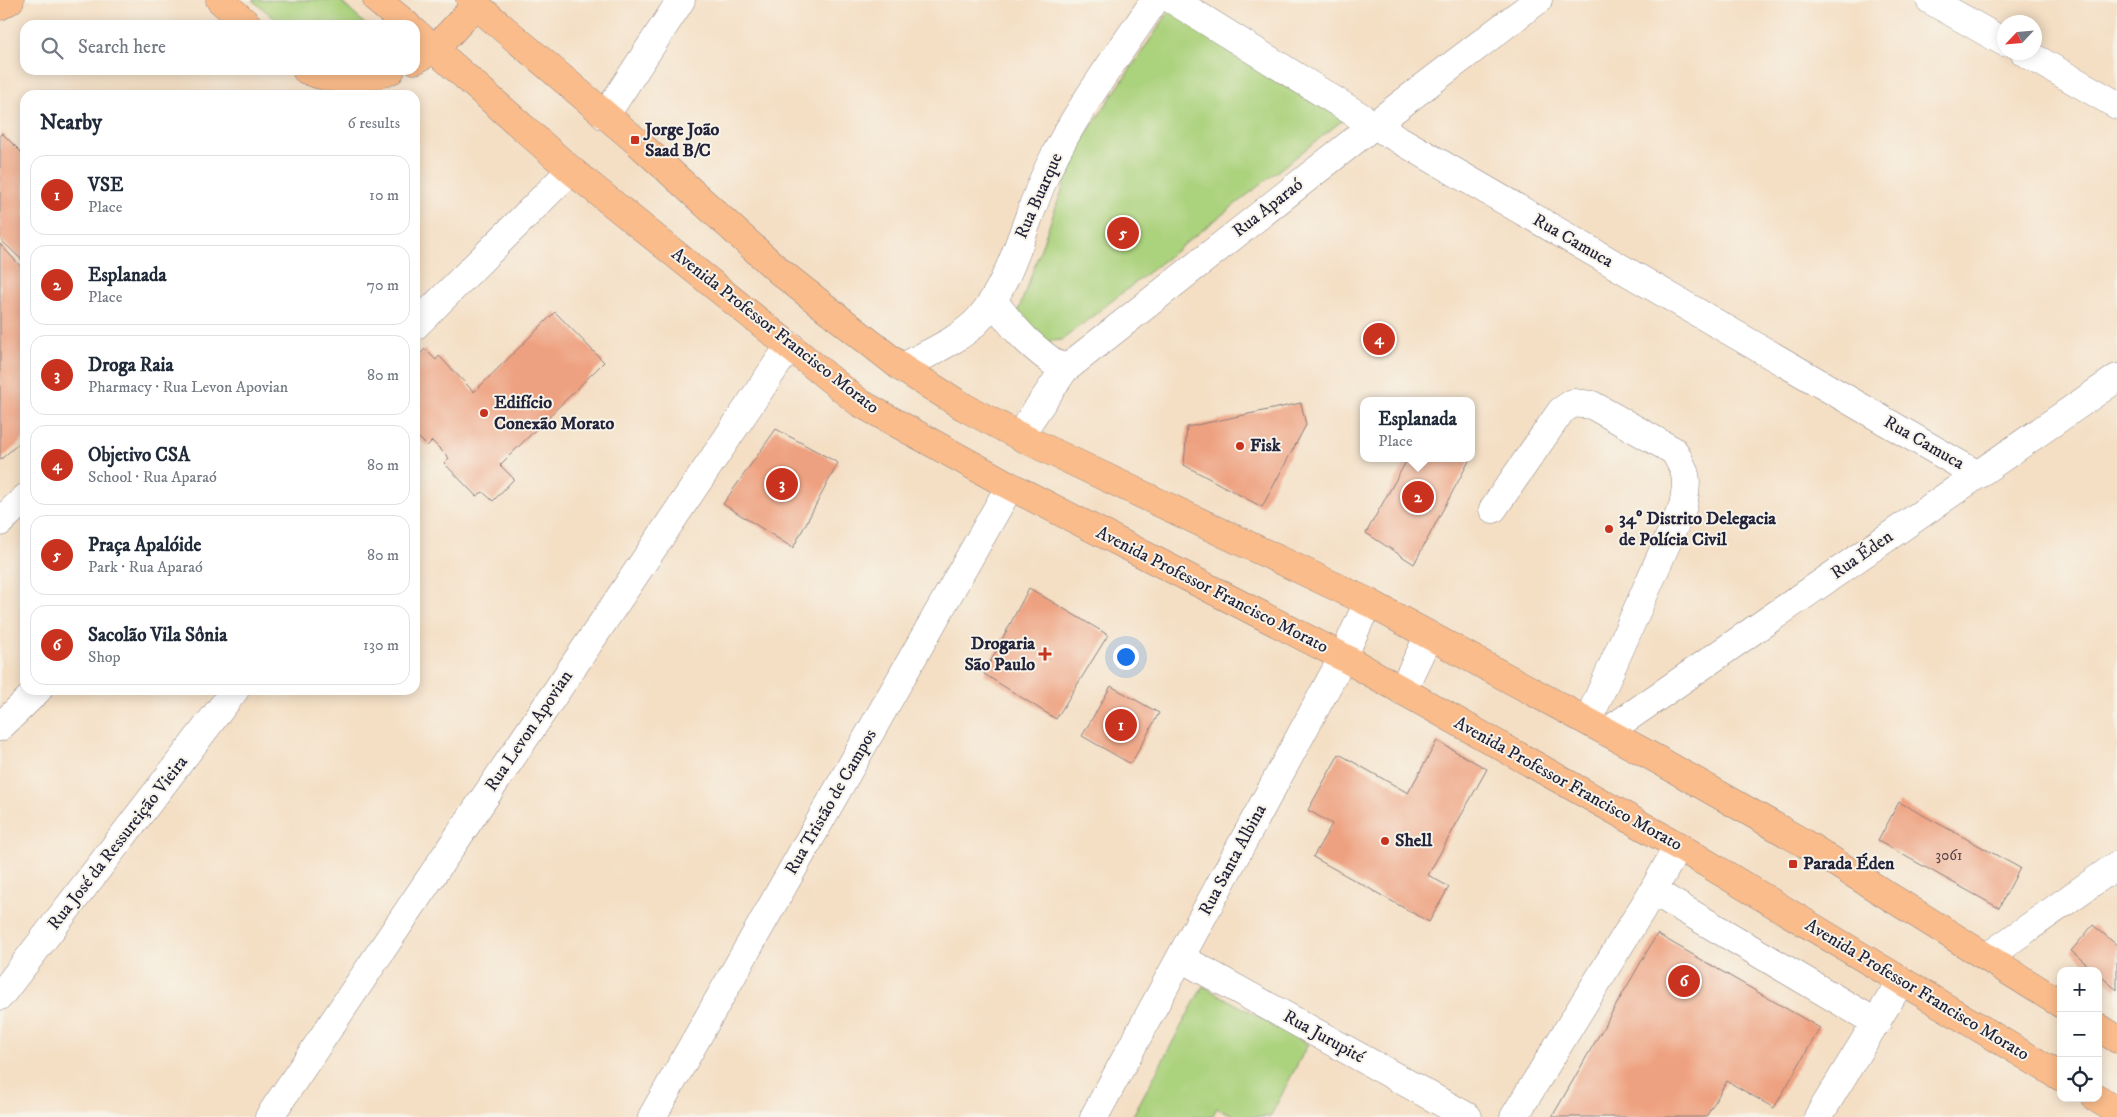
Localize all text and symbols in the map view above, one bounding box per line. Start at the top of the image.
north arrow [1997,15,2042,60]
search box [20,20,420,75]
icon: search [38,34,66,62]
text: Search here [78,36,166,59]
text: Nearby [40,110,102,136]
text: 6 results [347,113,400,133]
place label: Jorge João Saad B/C [643,119,720,162]
marker: Jorge João Saad B/C [629,134,641,146]
street label: Rua Buarque [1010,150,1068,242]
text: VSE [88,174,123,197]
street label: Rua Aparaó [1228,174,1308,242]
text: 1 [54,185,60,205]
text: 10 m [369,185,399,205]
text: Place [88,197,122,217]
street label: Rua Camuca [1529,209,1617,273]
pin: 5 [1107,214,1139,252]
street label: Avenida Professor Francisco Morato [667,243,883,419]
text: Esplanada [88,264,167,287]
text: 2 [53,275,61,295]
text: 70 m [367,275,399,295]
text: Place [88,287,122,307]
pin: 4 [1363,320,1395,358]
text: Droga Raia [88,354,174,377]
text: 3 [54,365,60,385]
text: 80 m [367,365,399,385]
text: Pharmacy · Rua Levon Apovian [88,377,288,397]
place label: Edifício Conexão Morato [494,392,615,435]
popup [1360,397,1475,462]
marker: Edifício Conexão Morato [478,407,490,419]
text: Esplanada [1378,408,1457,431]
street label: Rua Camuca [1880,411,1968,475]
text: Place [1378,431,1413,451]
place label: Fisk [1250,435,1282,457]
marker: Fisk [1234,440,1246,452]
text: Objetivo CSA [88,444,190,467]
text: 4 [52,455,62,475]
text: 80 m [367,455,399,475]
pin: 3 [766,465,798,503]
text: School · Rua Aparaó [88,467,217,487]
pin: 2 [1402,478,1434,516]
place label: 34º Distrito Delegacia de Polícia Civil [1619,508,1776,551]
street label: Avenida Professor Francisco Morato [1092,522,1332,658]
marker: 34º Distrito Delegacia de Polícia Civil [1603,523,1615,535]
street label: Rua Éden [1827,525,1898,584]
text: Praça Apalóide [88,534,201,557]
text: 5 [53,545,61,565]
text: 80 m [367,545,399,565]
text: Park · Rua Aparaó [88,557,203,577]
text: Sacolão Vila Sônia [88,624,227,647]
place label: Drogaria São Paulo [964,633,1035,676]
text: 6 [53,635,61,655]
text: 130 m [363,635,399,655]
your location [1113,644,1139,670]
text: Shop [88,647,121,667]
marker: Drogaria São Paulo [1039,648,1051,660]
street label: Rua Levon Apovian [480,666,578,796]
pin: 1 [1105,706,1137,744]
street label: Avenida Professor Francisco Morato [1450,712,1686,856]
street label: Rua Tristão de Campos [780,725,882,879]
street label: Rua José da Ressureição Vieira [43,751,193,934]
street label: Rua Santa Albina [1194,800,1272,919]
place label: Shell [1395,830,1433,852]
marker: Shell [1379,835,1391,847]
house number: 3061 [1936,846,1962,865]
place label: Parada Éden [1803,852,1895,875]
marker: Parada Éden [1787,858,1799,870]
street label: Avenida Professor Francisco Morato [1801,914,2033,1066]
pin: 6 [1668,962,1700,1000]
map controls [2057,967,2102,1102]
button: + [2057,967,2102,1012]
street label: Rua Jurupité [1279,1006,1369,1069]
button: − [2057,1012,2102,1057]
button: locate [2057,1057,2102,1102]

